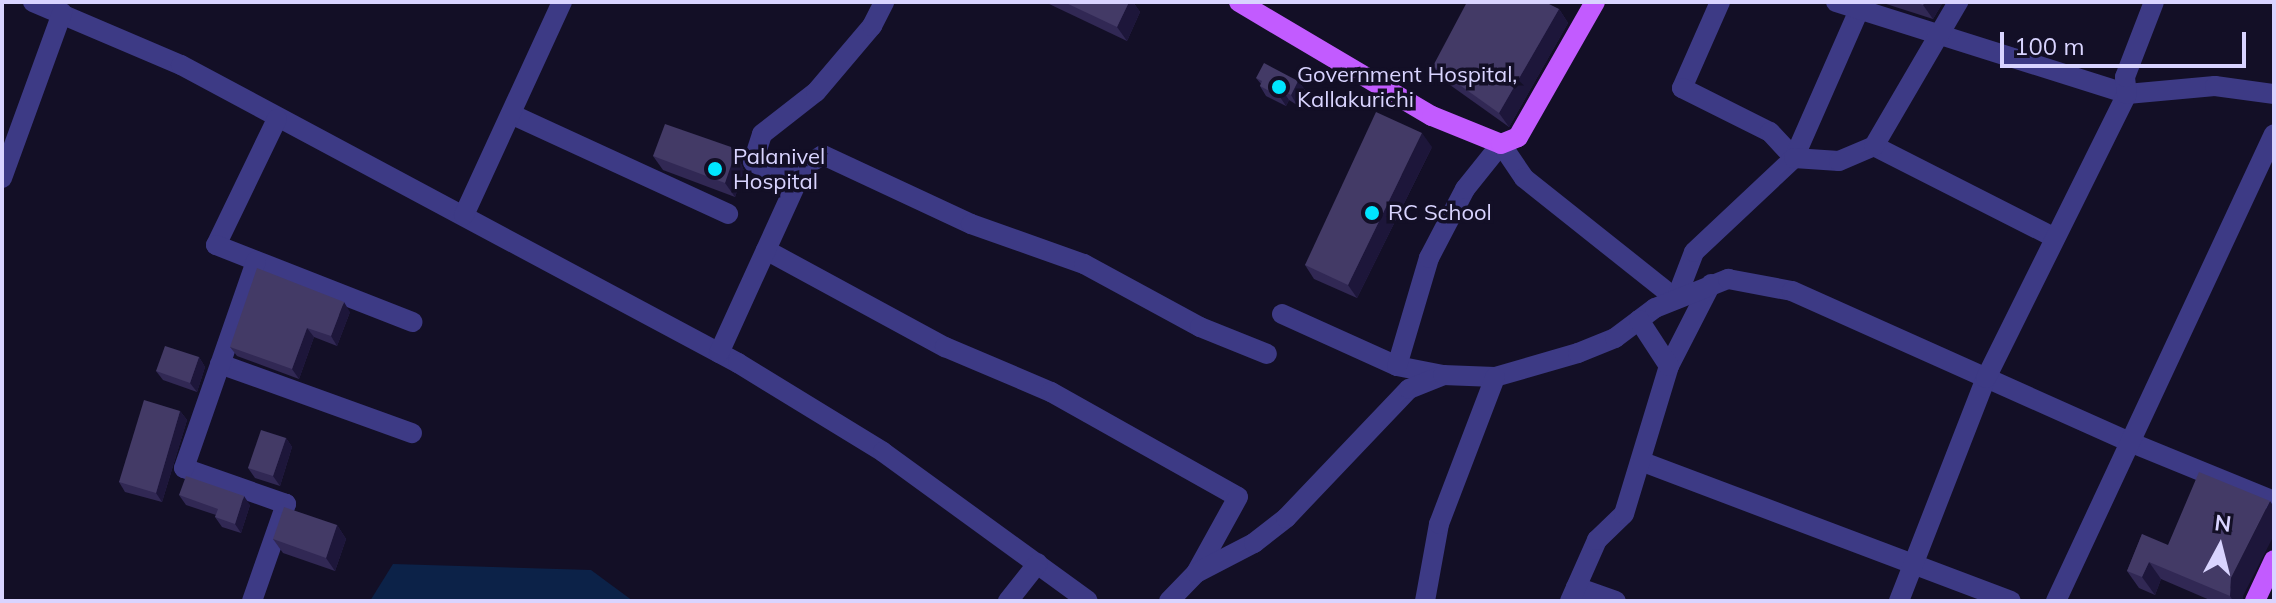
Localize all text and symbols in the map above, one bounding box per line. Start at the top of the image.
scale bar [2004,16,2250,66]
text: 100 m [2014,31,2085,61]
place label: Government Hospital, Kallakurichi [1297,61,1517,112]
marker: Government Hospital, Kallakurichi [1268,76,1290,98]
place label: Palanivel Hospital [733,143,825,194]
marker: Palanivel Hospital [704,158,726,180]
place label: RC School [1388,200,1492,226]
marker: RC School [1363,204,1381,222]
north arrow [2180,507,2260,587]
text: N [2213,508,2233,538]

